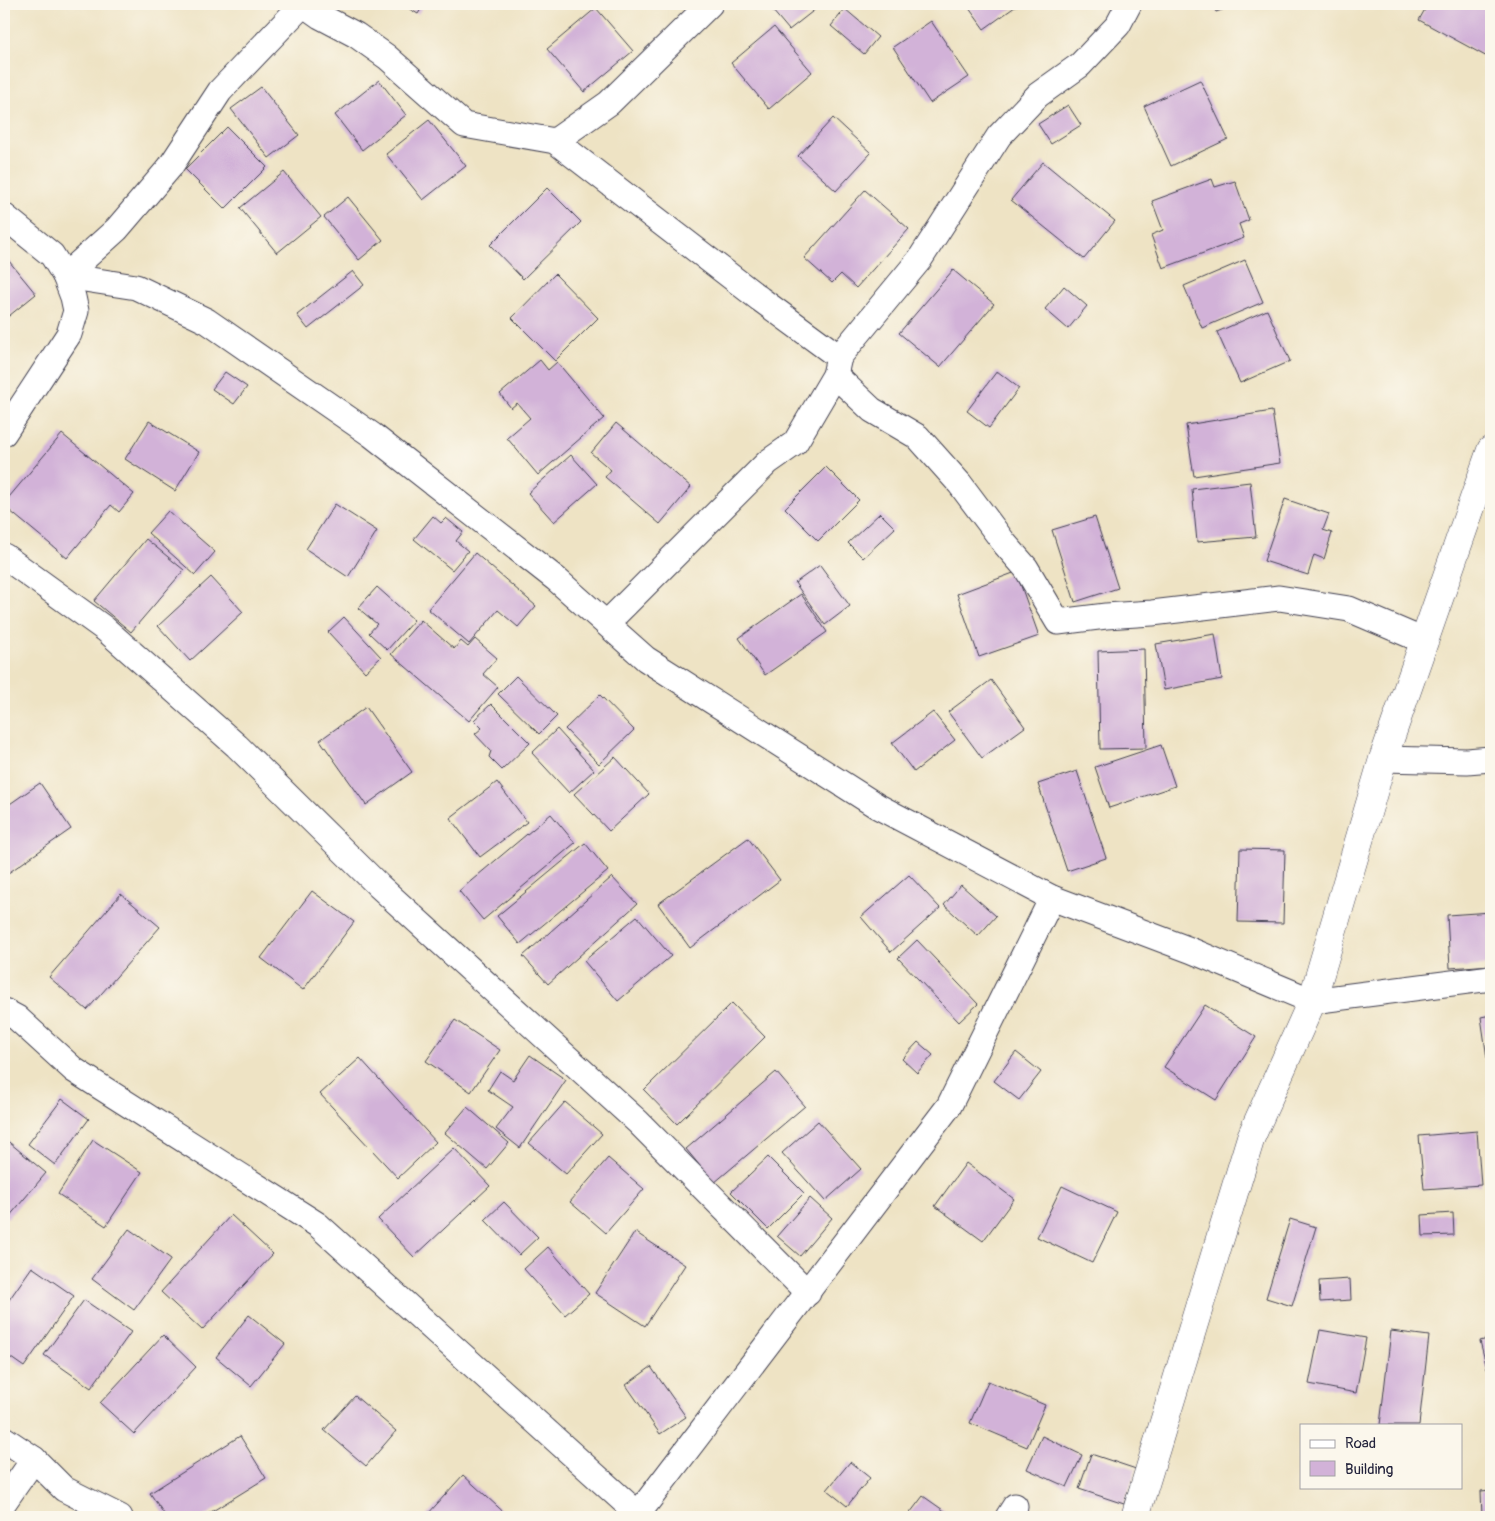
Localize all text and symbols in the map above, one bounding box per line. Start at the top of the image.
legend [1300,1424,1462,1488]
text: Road [1345,1434,1376,1453]
text: Building [1345,1460,1393,1479]

